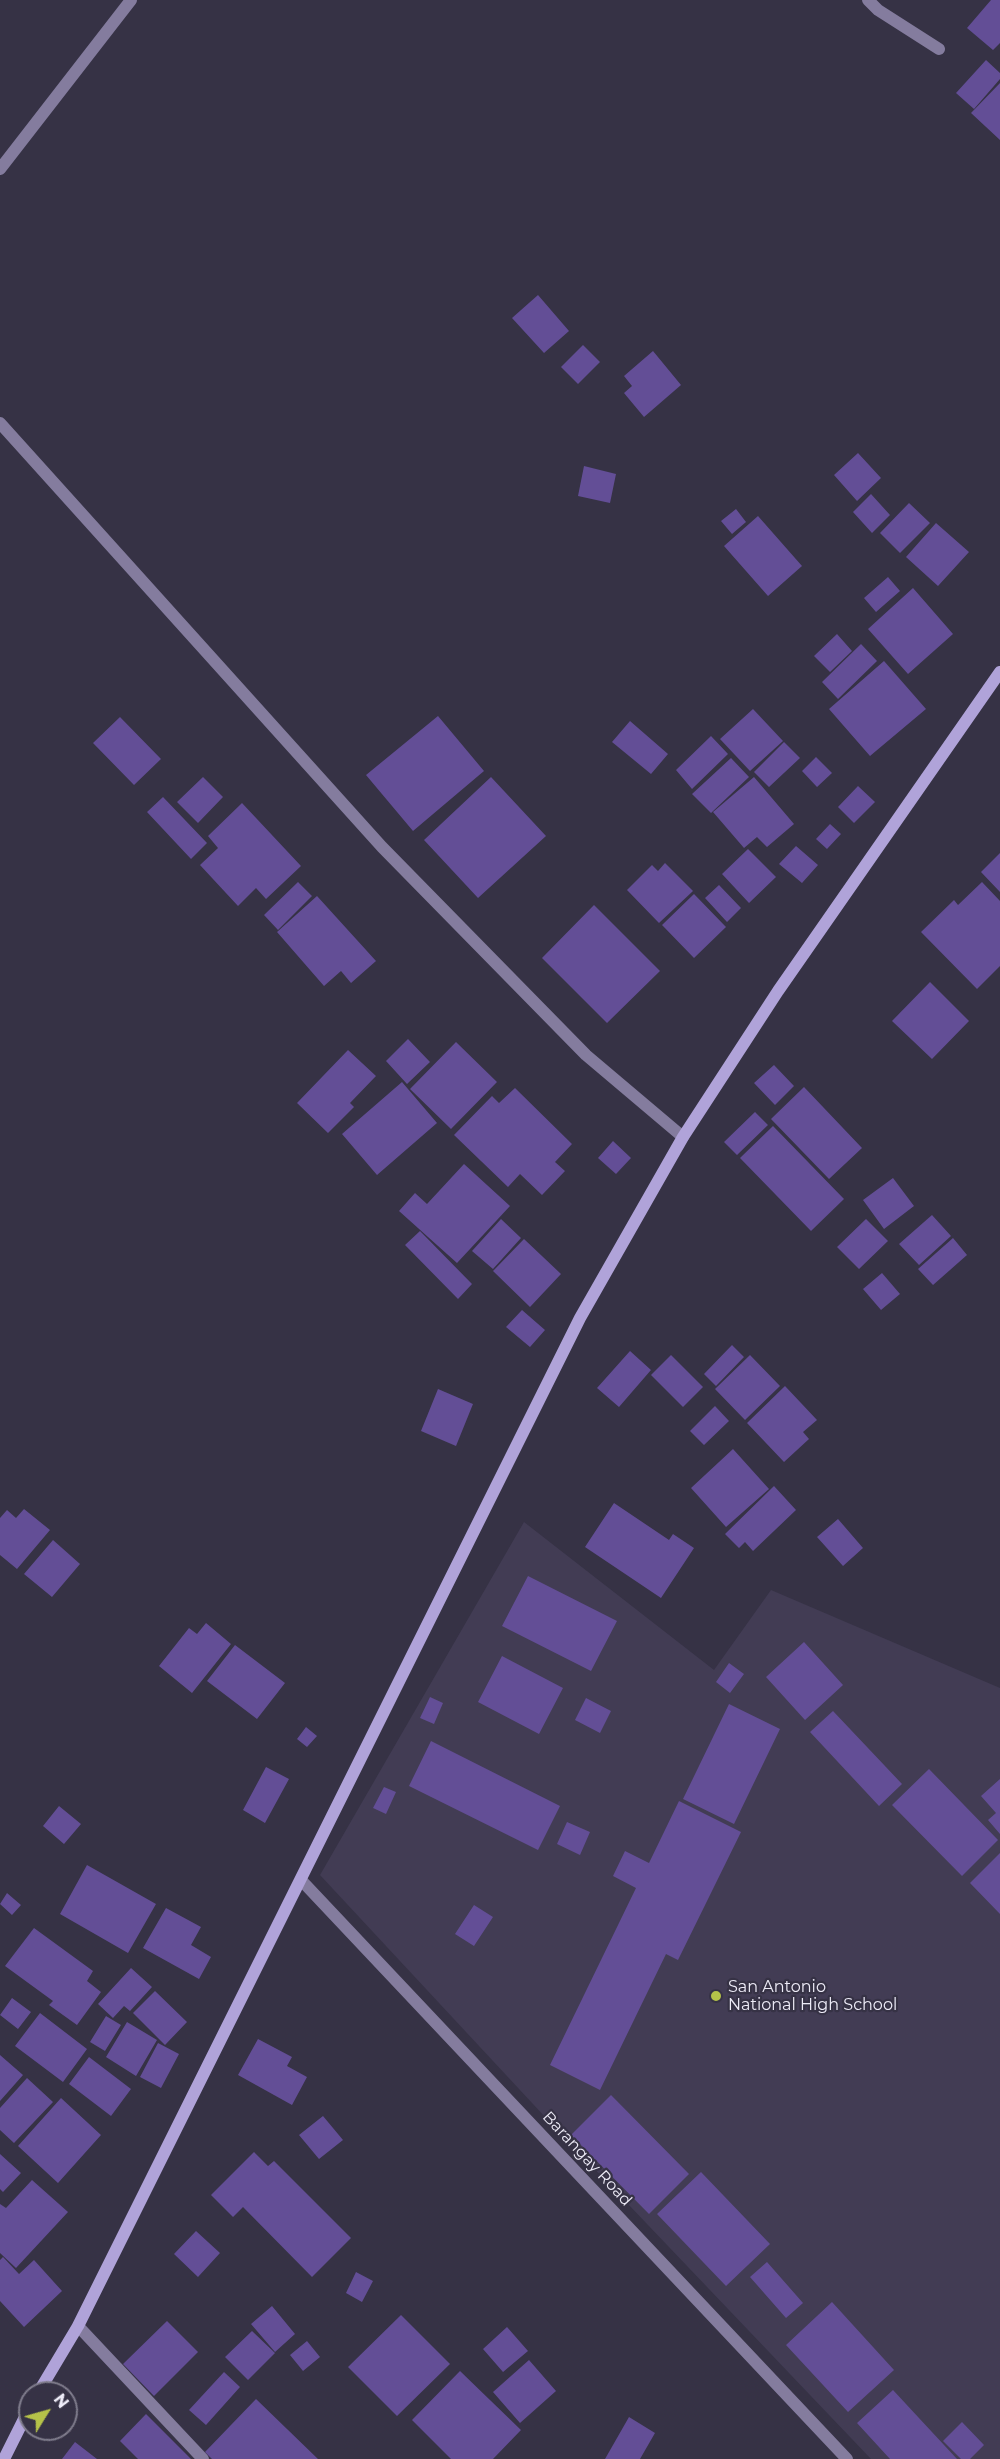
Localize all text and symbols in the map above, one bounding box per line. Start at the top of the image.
place label: San Antonio National High School [728,1977,897,2015]
marker: San Antonio National High School [709,1989,723,2003]
street label: Barangay Road [538,2108,636,2210]
north arrow [18,2381,78,2441]
text: N [50,2390,73,2412]

